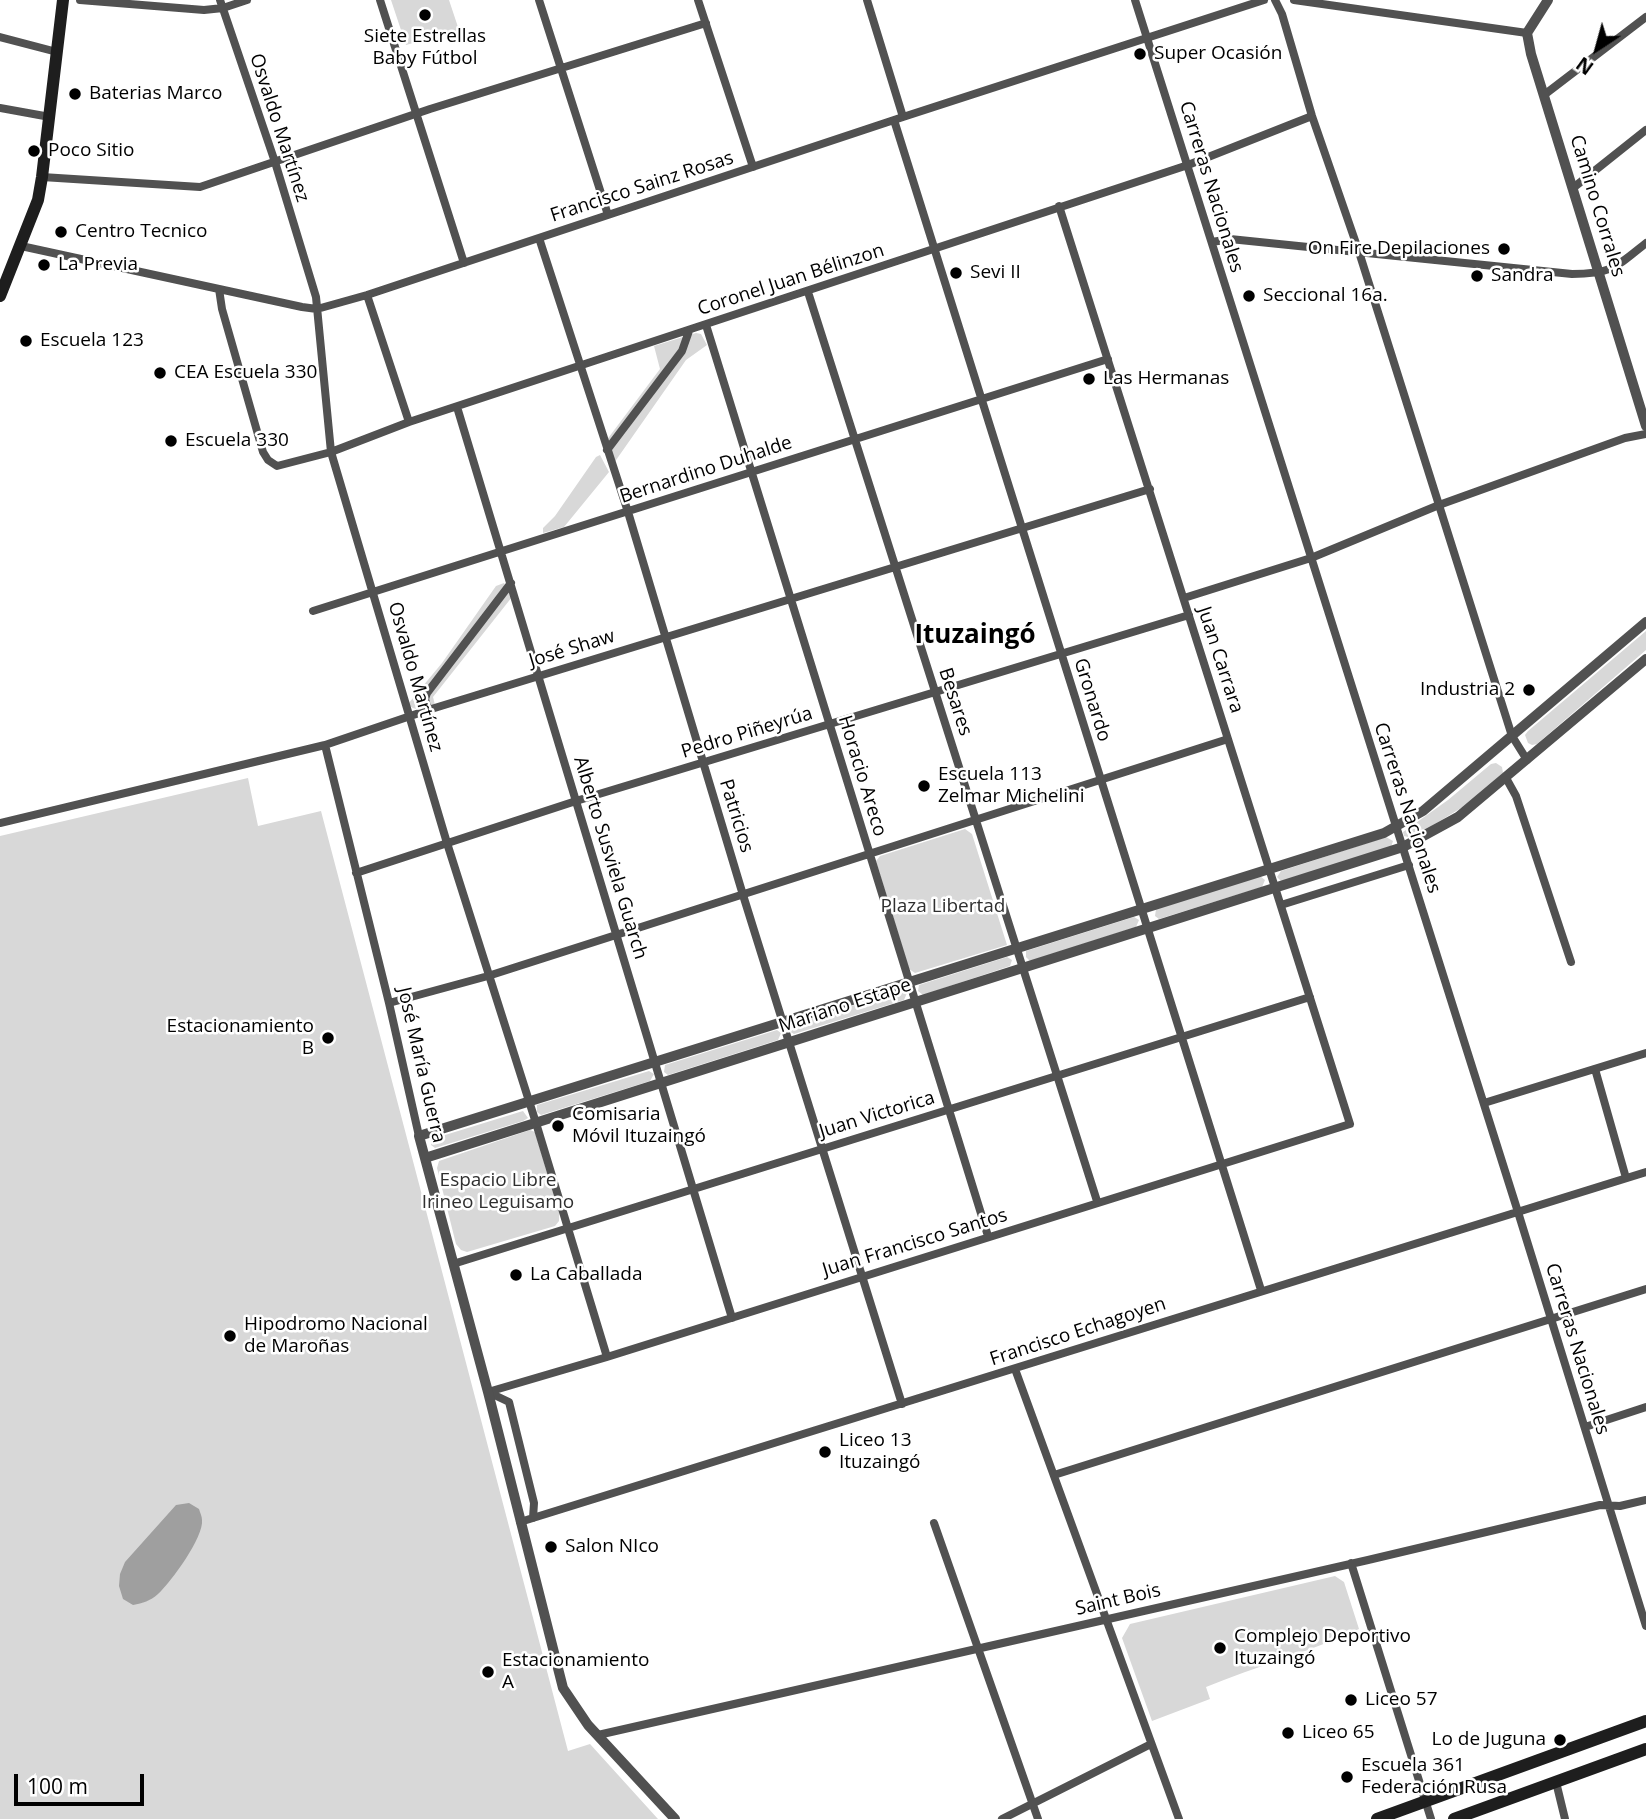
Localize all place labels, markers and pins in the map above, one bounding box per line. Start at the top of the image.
marker: Siete Estrellas Baby Fútbol [417,7,433,23]
place label: Siete Estrellas Baby Fútbol [364,26,486,70]
place label: Super Ocasión [1154,43,1282,65]
marker: Super Ocasión [1132,46,1148,62]
place label: Baterias Marco [89,83,222,105]
marker: Baterias Marco [67,86,83,102]
place label: Poco Sitio [48,140,135,162]
marker: Poco Sitio [26,143,42,159]
place label: Centro Tecnico [75,221,207,243]
marker: Centro Tecnico [53,224,69,240]
place label: On Fire Depilaciones [1308,238,1490,260]
marker: On Fire Depilaciones [1496,241,1512,257]
place label: La Previa [58,254,138,276]
marker: La Previa [36,257,52,273]
place label: Sevi II [970,262,1021,284]
marker: Sevi II [948,265,964,281]
place label: Sandra [1491,265,1554,287]
marker: Sandra [1469,268,1485,284]
place label: Seccional 16a. [1263,285,1388,307]
marker: Seccional 16a. [1241,288,1257,304]
place label: Escuela 123 [40,330,144,352]
marker: Escuela 123 [18,333,34,349]
place label: CEA Escuela 330 [174,362,317,384]
marker: CEA Escuela 330 [152,365,168,381]
place label: Las Hermanas [1103,368,1229,390]
marker: Las Hermanas [1081,371,1097,387]
place label: Escuela 330 [185,430,289,452]
marker: Escuela 330 [163,433,179,449]
place label: Industria 2 [1420,679,1515,701]
marker: Industria 2 [1521,682,1537,698]
place label: Escuela 113 Zelmar Michelini [938,764,1085,808]
marker: Escuela 113 Zelmar Michelini [916,778,932,794]
place label: Estacionamiento B [167,1016,314,1060]
marker: Estacionamiento B [320,1030,336,1046]
place label: Comisaria Móvil Ituzaingó [572,1104,706,1148]
marker: Comisaria Móvil Ituzaingó [550,1118,566,1134]
place label: La Caballada [530,1264,642,1286]
marker: La Caballada [508,1267,524,1283]
place label: Hipodromo Nacional de Maroñas [244,1314,428,1358]
marker: Hipodromo Nacional de Maroñas [222,1328,238,1344]
place label: Liceo 13 Ituzaingó [839,1430,920,1474]
marker: Liceo 13 Ituzaingó [817,1444,833,1460]
place label: Salon NIco [565,1536,659,1558]
marker: Salon NIco [543,1539,559,1555]
place label: Complejo Deportivo Ituzaingó [1234,1626,1411,1670]
marker: Complejo Deportivo Ituzaingó [1212,1640,1228,1656]
place label: Estacionamiento A [502,1650,649,1694]
marker: Estacionamiento A [480,1664,496,1680]
place label: Liceo 57 [1365,1689,1438,1711]
marker: Liceo 57 [1343,1692,1359,1708]
place label: Liceo 65 [1302,1722,1375,1744]
marker: Liceo 65 [1280,1725,1296,1741]
place label: Lo de Juguna [1432,1729,1546,1751]
marker: Lo de Juguna [1552,1732,1568,1748]
place label: Escuela 361 Federación Rusa [1361,1755,1507,1799]
marker: Escuela 361 Federación Rusa [1339,1769,1355,1785]

